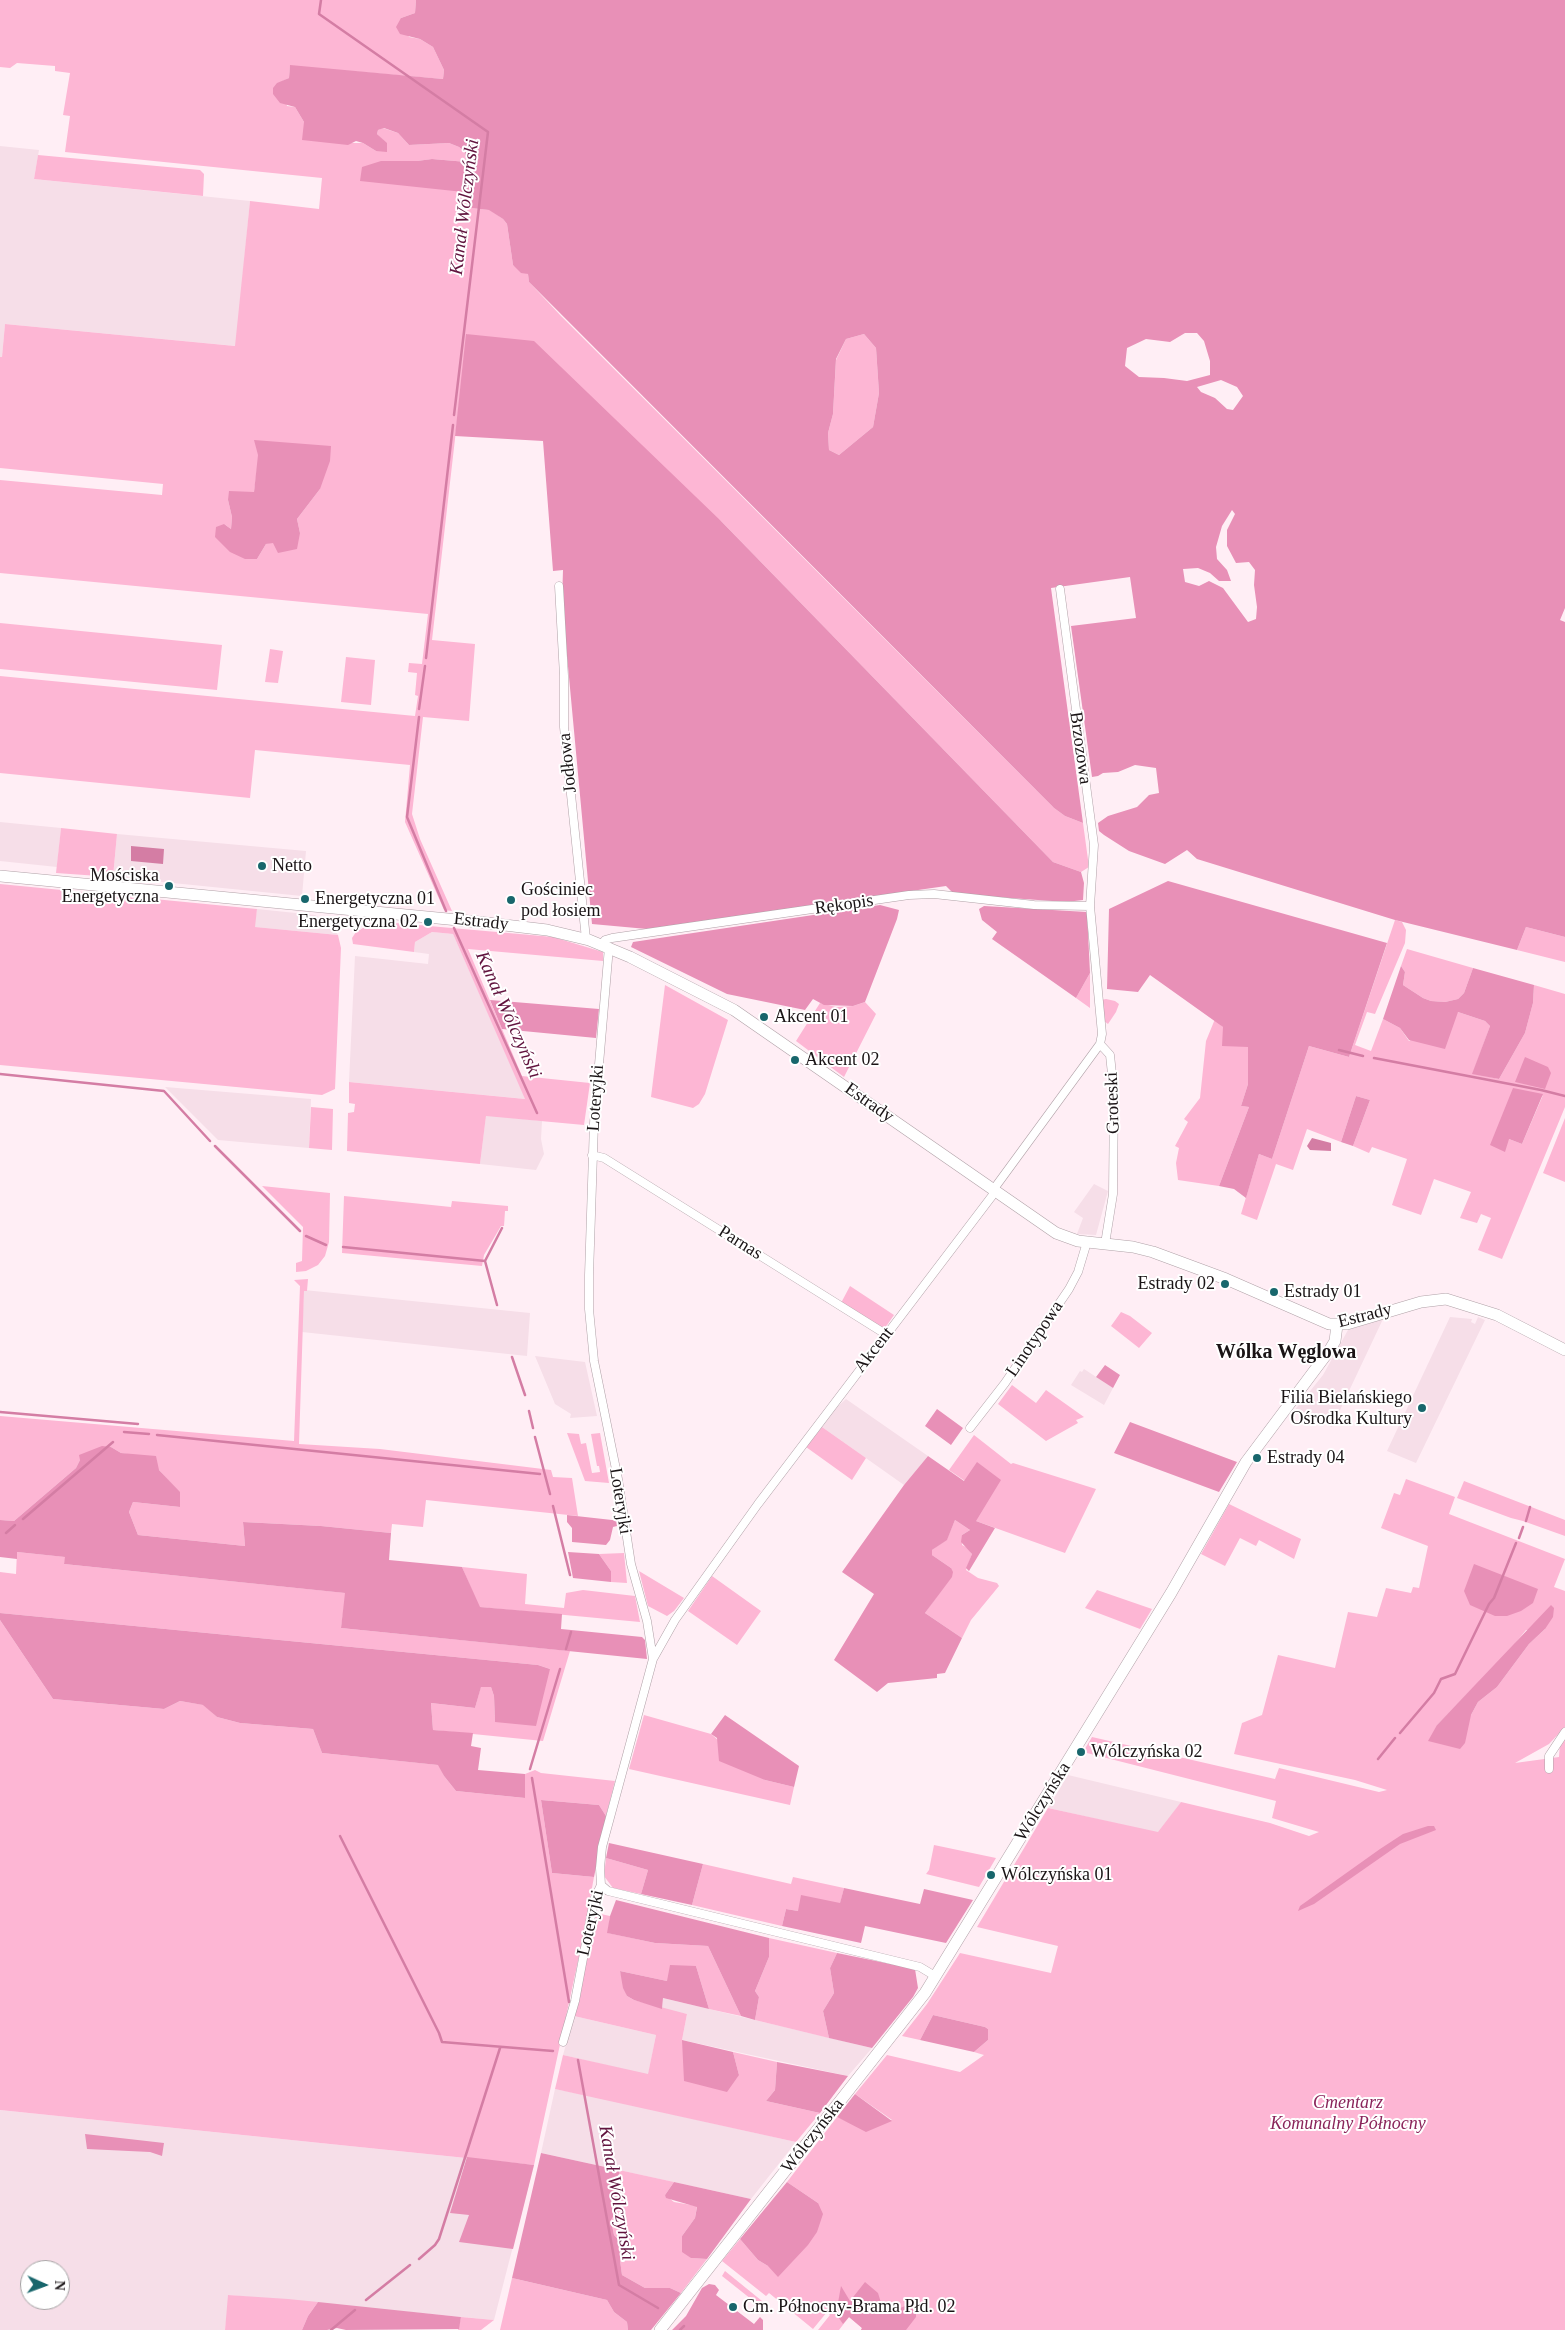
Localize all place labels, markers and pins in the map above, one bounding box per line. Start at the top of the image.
place label: Netto [272,855,312,877]
marker: Netto [256,860,268,872]
place label: Mościska Energetyczna [61,865,159,908]
place label: Gościniec pod łosiem [521,879,600,922]
marker: Mościska Energetyczna [163,880,175,892]
place label: Energetyczna 01 [315,888,435,910]
marker: Energetyczna 01 [299,893,311,905]
marker: Gościniec pod łosiem [505,894,517,906]
place label: Energetyczna 02 [298,911,418,933]
marker: Energetyczna 02 [422,916,434,928]
place label: Akcent 01 [774,1006,848,1028]
marker: Akcent 01 [758,1011,770,1023]
place label: Akcent 02 [805,1049,879,1071]
marker: Akcent 02 [789,1054,801,1066]
place label: Estrady 02 [1138,1273,1215,1295]
marker: Estrady 02 [1219,1278,1231,1290]
place label: Estrady 01 [1284,1281,1361,1303]
marker: Estrady 01 [1268,1286,1280,1298]
place label: Filia Bielańskiego Ośrodka Kultury [1281,1387,1412,1430]
marker: Filia Bielańskiego Ośrodka Kultury [1416,1402,1428,1414]
place label: Estrady 04 [1267,1447,1344,1469]
marker: Estrady 04 [1251,1452,1263,1464]
place label: Wólczyńska 02 [1091,1741,1202,1763]
marker: Wólczyńska 02 [1075,1746,1087,1758]
place label: Wólczyńska 01 [1001,1864,1112,1886]
marker: Wólczyńska 01 [985,1869,997,1881]
place label: Cm. Północny-Brama Płd. 02 [743,2296,955,2318]
marker: Cm. Północny-Brama Płd. 02 [727,2301,739,2313]

